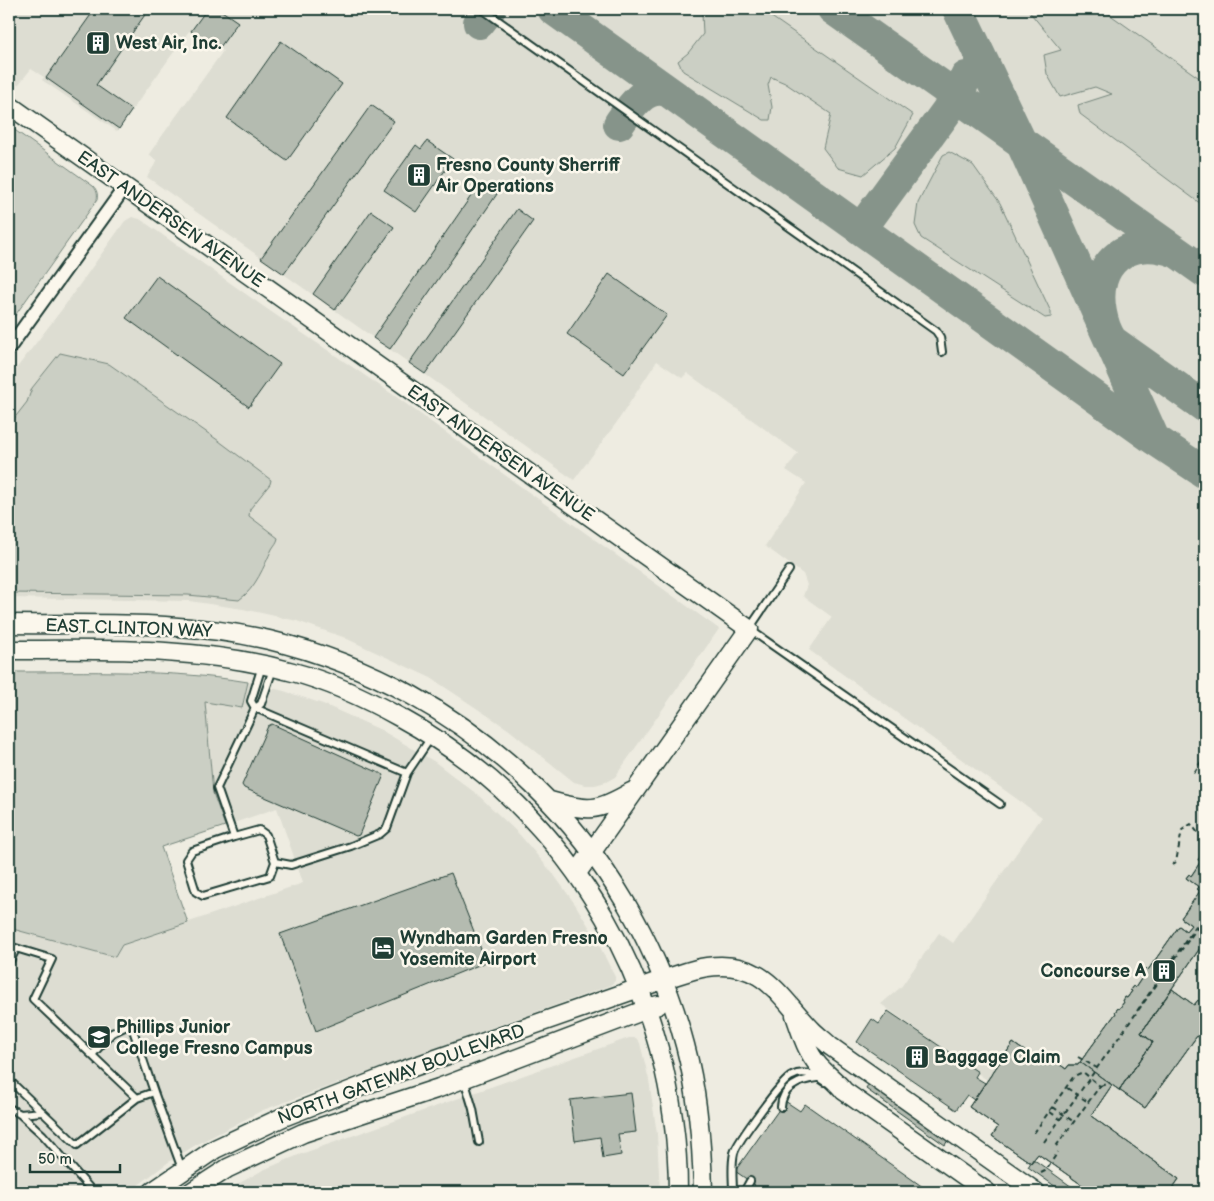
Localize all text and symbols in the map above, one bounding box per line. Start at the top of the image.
building icon: West Air, Inc. [85,30,111,56]
place label: West Air, Inc. [116,33,222,54]
street label: EAST ANDERSEN AVENUE [73,147,268,292]
place label: Fresno County Sherriff Air Operations [435,155,621,197]
building icon: Fresno County Sherriff Air Operations [406,162,432,188]
street label: EAST ANDERSEN AVENUE [403,381,598,526]
street label: EAST CLINTON WAY [45,615,213,642]
place label: Wyndham Garden Fresno Yosemite Airport [400,928,608,970]
hotel icon: Wyndham Garden Fresno Yosemite Airport [370,935,396,961]
building icon: Concourse A [1151,958,1177,984]
place label: Concourse A [1040,961,1147,982]
place label: Phillips Junior College Fresno Campus [116,1017,313,1059]
street label: NORTH GATEWAY BOULEVARD [275,1020,528,1129]
school or university icon: Phillips Junior College Fresno Campus [86,1024,112,1050]
building icon: Baggage Claim [904,1044,930,1070]
place label: Baggage Claim [934,1047,1061,1068]
scale bar [30,1141,120,1173]
text: 50 m [38,1150,72,1169]

